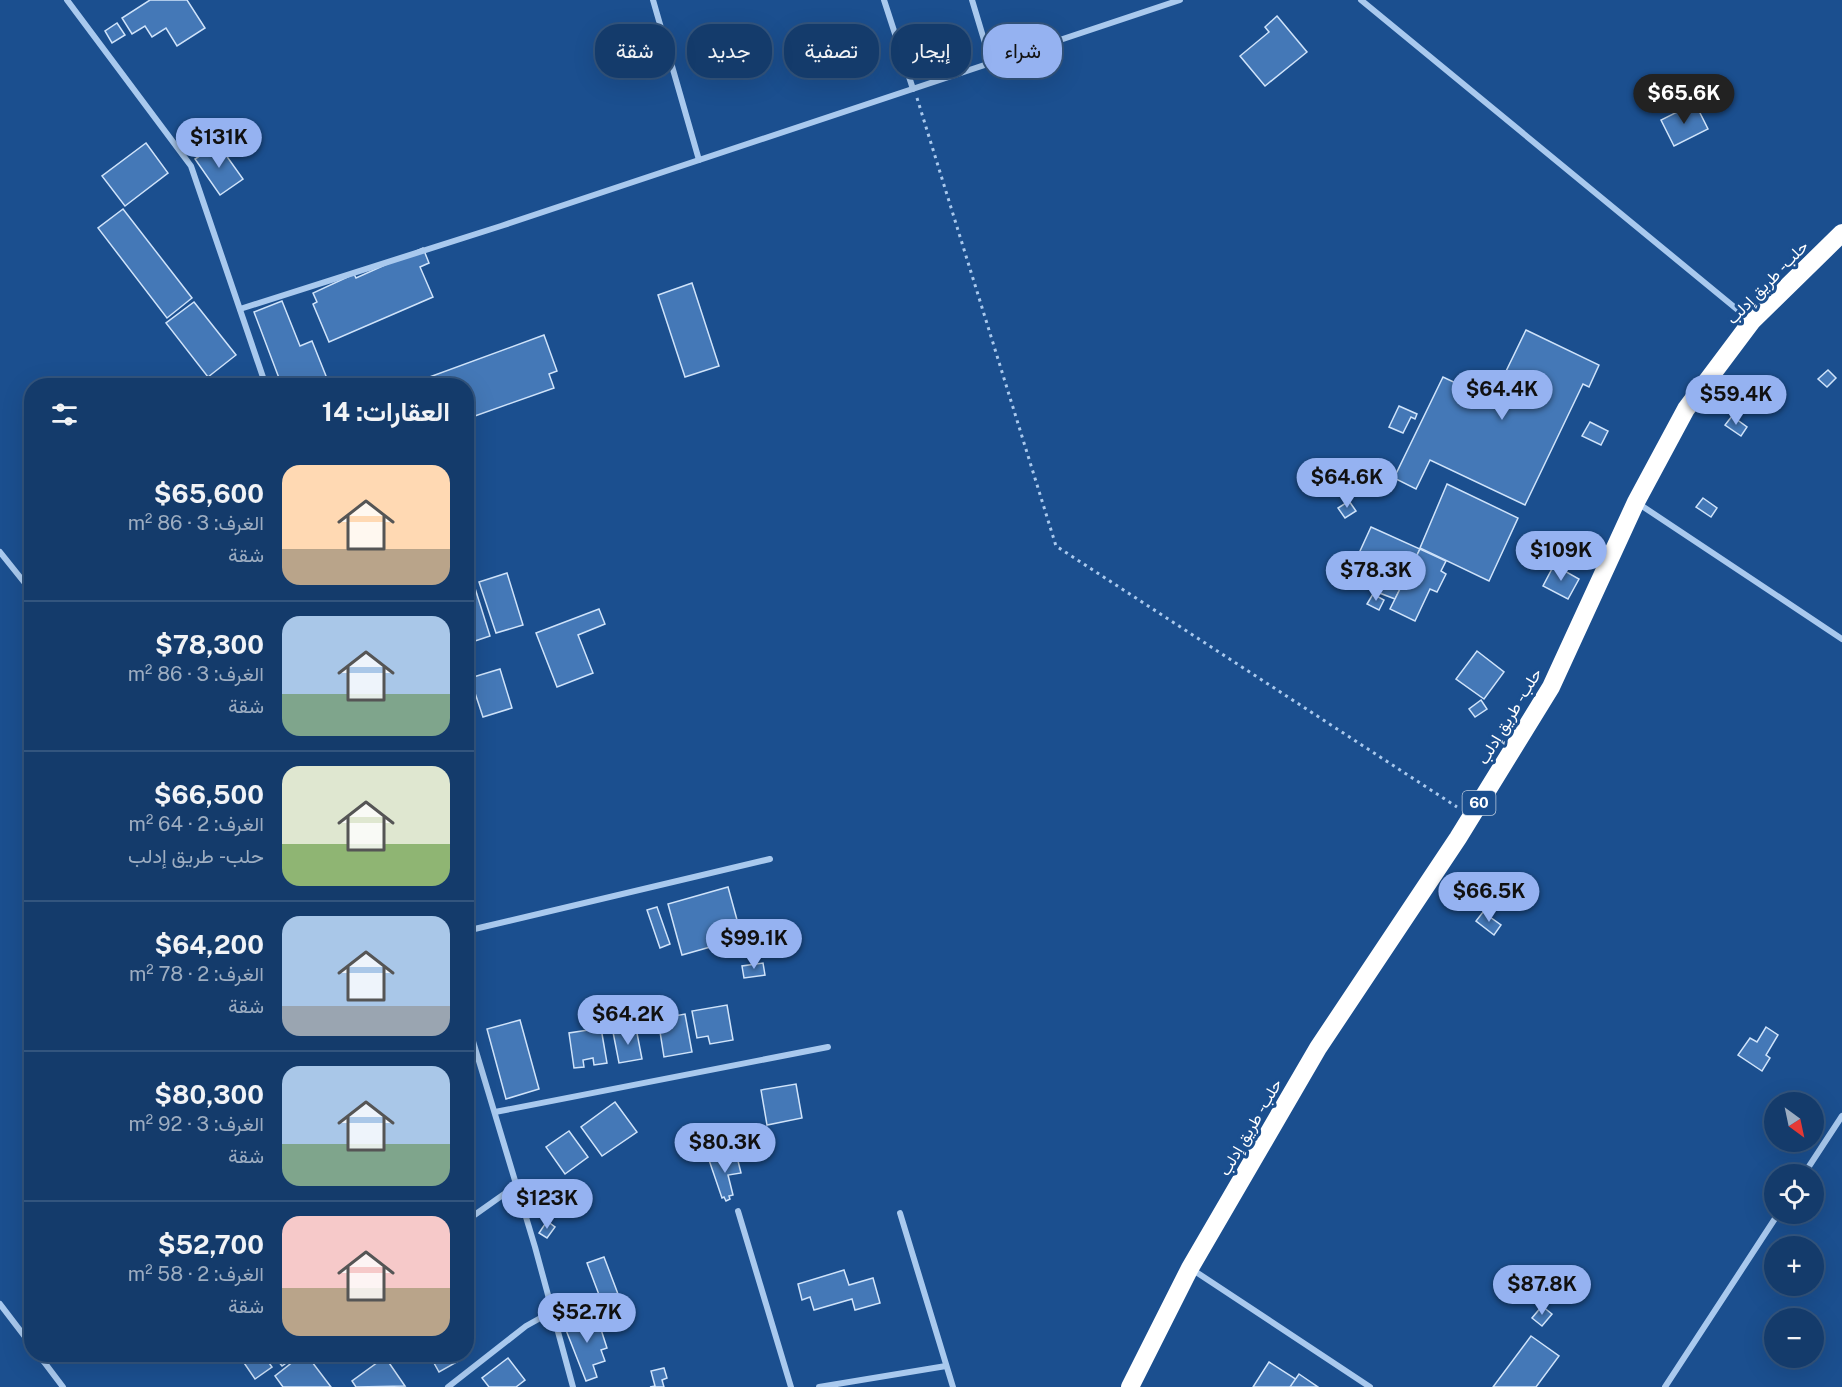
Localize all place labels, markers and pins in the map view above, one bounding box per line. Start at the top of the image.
pin: $65.6K [1635,74,1733,125]
pin: $131K [177,118,261,169]
pin: $64.4K [1453,370,1551,421]
pin: $59.4K [1687,375,1785,426]
pin: $64.6K [1298,458,1396,509]
pin: $109K [1519,531,1603,582]
pin: $78.3K [1327,551,1425,602]
pin: $66.5K [1440,872,1538,923]
pin: $99.1K [705,919,803,970]
pin: $64.2K [579,995,677,1046]
pin: $80.3K [676,1123,774,1174]
pin: $123K [505,1179,589,1230]
pin: $87.8K [1493,1265,1591,1316]
pin: $52.7K [538,1293,636,1344]

